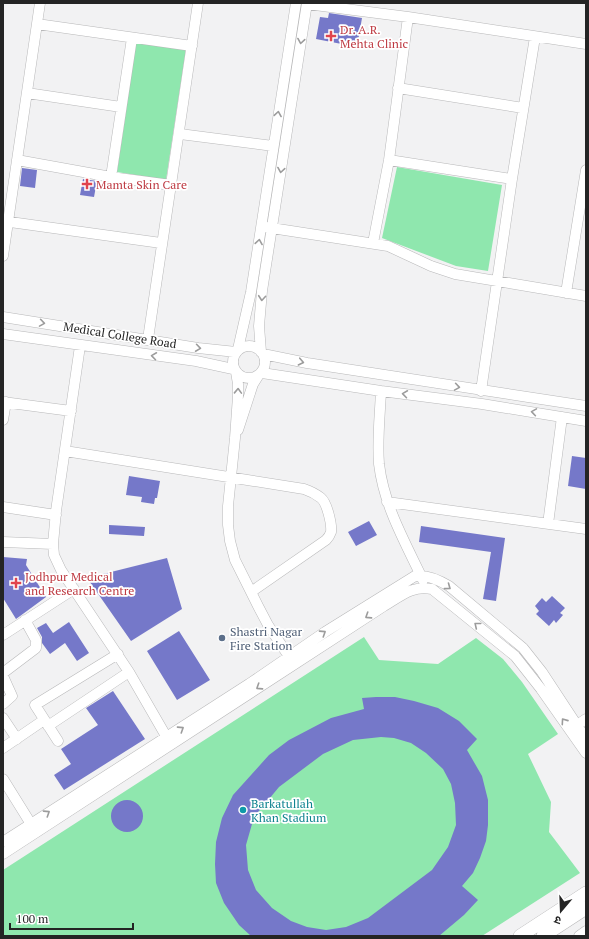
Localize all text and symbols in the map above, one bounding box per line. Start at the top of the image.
place label: Dr. A.R. Mehta Clinic [340,22,409,51]
marker: Dr. A.R. Mehta Clinic [325,30,337,42]
one-way arrow [297,38,306,45]
one-way arrow [273,110,282,117]
one-way arrow [277,167,285,173]
place label: Mamta Skin Care [96,177,187,192]
marker: Mamta Skin Care [81,178,93,190]
one-way arrow [254,239,263,245]
one-way arrow [257,295,266,302]
one-way arrow [38,318,45,327]
street label: Medical College Road [62,319,178,351]
one-way arrow [195,343,201,352]
one-way arrow [151,352,157,361]
one-way arrow [298,357,304,366]
one-way arrow [454,382,460,391]
one-way arrow [233,388,242,394]
one-way arrow [402,390,408,399]
one-way arrow [531,408,537,417]
place label: Jodhpur Medical and Research Centre [25,569,134,598]
marker: Jodhpur Medical and Research Centre [10,577,22,589]
one-way arrow [444,582,451,589]
one-way arrow [365,612,372,619]
one-way arrow [474,623,481,630]
place label: Shastri Nagar Fire Station [230,624,303,653]
one-way arrow [319,631,326,638]
marker: Shastri Nagar Fire Station [217,633,227,643]
one-way arrow [256,683,263,690]
one-way arrow [562,718,569,725]
one-way arrow [176,726,183,733]
place label: Barkatullah Khan Stadium [251,796,327,825]
marker: Barkatullah Khan Stadium [238,805,248,815]
one-way arrow [43,811,50,818]
north arrow [541,891,581,931]
scale bar [10,905,133,931]
text: 100 m [16,911,49,926]
text: उ [552,913,563,928]

